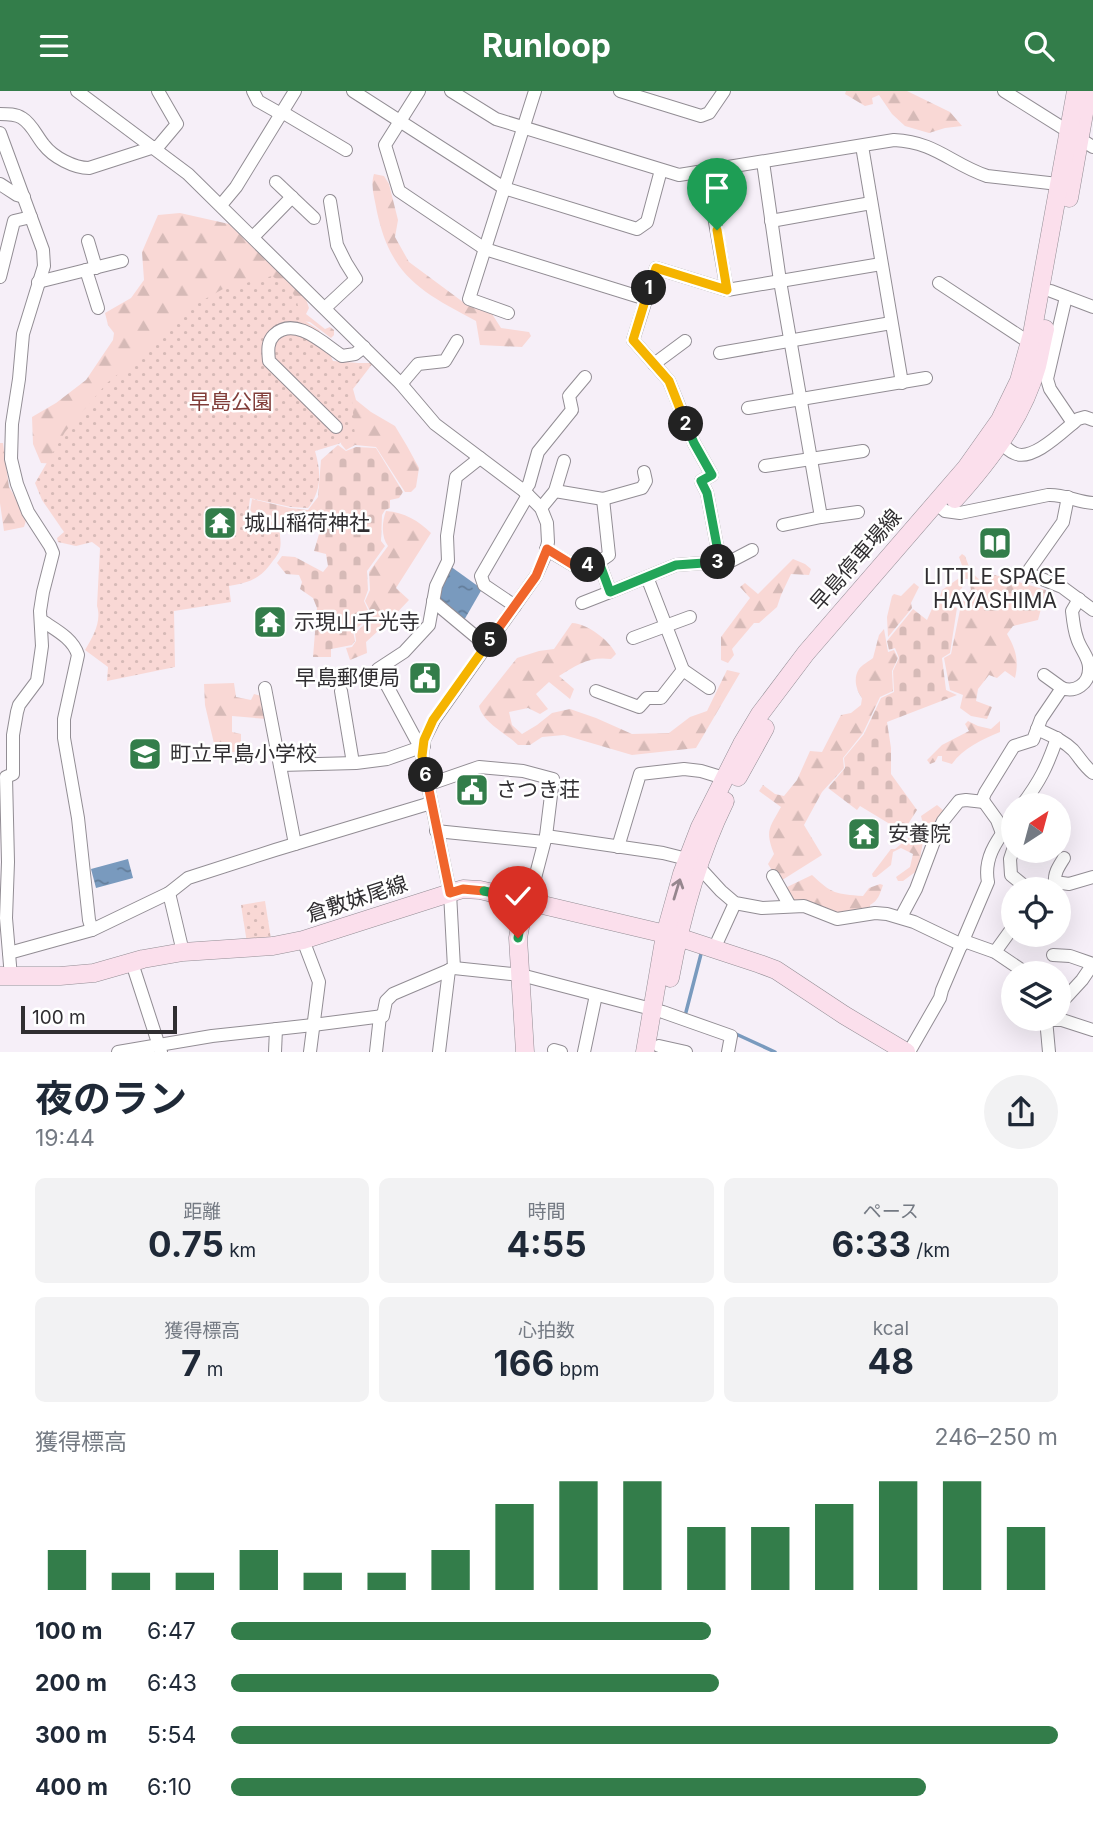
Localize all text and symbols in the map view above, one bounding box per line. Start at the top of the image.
text: Runloop [482,26,611,65]
icon: menu [35,27,73,65]
icon: search [1020,27,1058,65]
pin [687,158,747,230]
icon: arrive [698,169,736,207]
pin: 1 [632,271,666,305]
text: 1 [644,276,653,299]
park label: 早島公園 [189,389,273,414]
pin: 2 [668,407,704,441]
text: 2 [680,412,691,435]
temple icon: 城山稲荷神社 [201,504,239,542]
street label: 早島停車場線 [805,504,906,615]
place label: 城山稲荷神社 [244,510,370,535]
library icon: LITTLE SPACE HAYASHIMA [976,524,1014,562]
pin: 3 [700,545,736,580]
pin: 4 [570,547,606,582]
text: 3 [711,550,724,573]
text: 4 [581,553,594,576]
place label: LITTLE SPACE HAYASHIMA [924,564,1066,613]
temple icon: 示現山千光寺 [251,603,289,641]
place label: 示現山千光寺 [294,609,420,634]
pin: 5 [472,623,508,657]
text: 5 [483,628,496,651]
public building icon: 早島郵便局 [406,659,444,697]
place label: 早島郵便局 [295,665,400,690]
school or university icon: 町立早島小学校 [126,735,164,773]
place label: 町立早島小学校 [170,741,317,766]
pin: 6 [408,757,444,793]
text: 6 [419,763,432,786]
public building icon: さつき荘 [453,771,491,809]
place label: さつき荘 [496,777,580,802]
north arrow [1001,793,1071,863]
map controls [1001,793,1071,1031]
temple icon: 安養院 [845,815,883,853]
place label: 安養院 [888,821,951,846]
pin [488,866,548,938]
street label: 倉敷妹尾線 [303,870,411,927]
icon: check [499,877,537,915]
button: locate [1001,877,1071,947]
one-way arrow [672,878,685,900]
button: layers [1001,961,1071,1031]
scale bar [21,1003,177,1035]
text: 100 m [32,1006,86,1029]
text: 夜のラン [35,1075,187,1121]
button: share [984,1075,1058,1149]
text: 19:44 [35,1124,95,1152]
text: 距離 [183,1200,221,1223]
text: 時間 [527,1200,566,1223]
text: ペース [863,1200,919,1223]
text: 0.75 [148,1223,224,1265]
text: 4:55 [506,1223,587,1265]
text: 6:33 [831,1223,911,1265]
text: km [224,1239,256,1262]
text: /km [911,1239,950,1262]
text: kcal [873,1317,909,1340]
text: 獲得標高 [164,1319,240,1342]
text: 心拍数 [518,1319,575,1342]
text: 48 [868,1340,914,1382]
text: 7 [181,1342,201,1384]
text: 166 [494,1342,554,1384]
text: m [201,1358,223,1381]
text: bpm [554,1358,599,1381]
text: 246–250 m [935,1423,1058,1451]
text: 獲得標高 [35,1428,127,1456]
text: 100 m [35,1617,102,1645]
text: 6:47 [147,1617,196,1645]
text: 200 m [35,1669,107,1697]
text: 6:43 [147,1669,197,1697]
text: 300 m [35,1721,107,1749]
text: 5:54 [147,1721,196,1749]
text: 400 m [35,1773,108,1801]
text: 6:10 [147,1773,192,1801]

